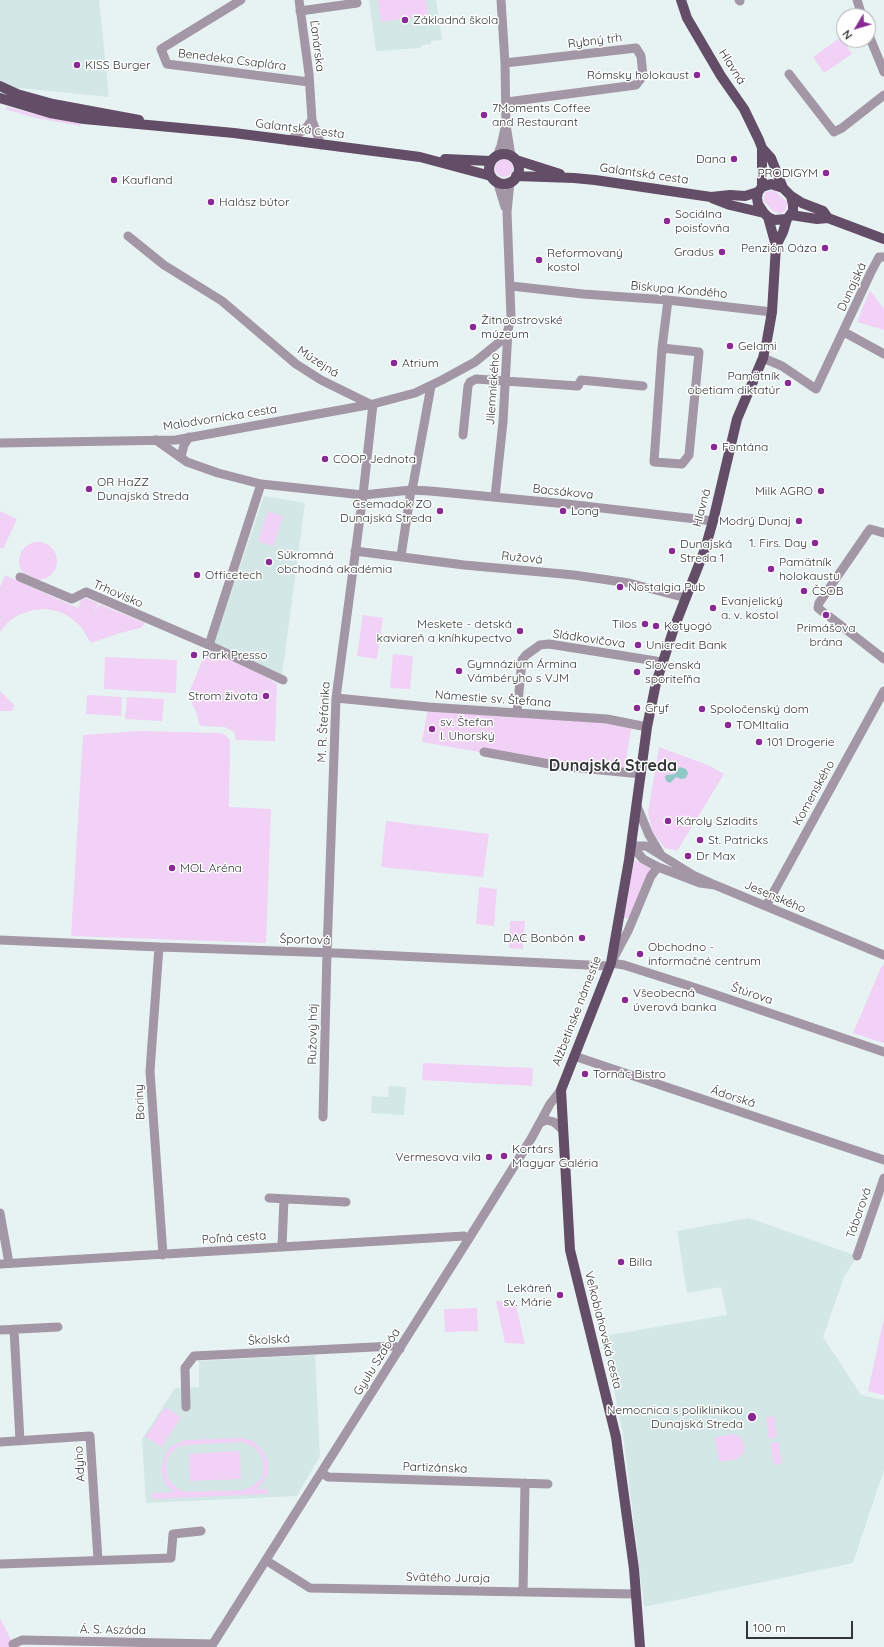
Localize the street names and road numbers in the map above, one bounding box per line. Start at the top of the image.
street label: Ľanárska [307,19,327,73]
street label: Rybný trh [567,31,623,51]
street label: Benedeka Csaplára [177,46,287,74]
street label: Hlavná [716,47,748,87]
street label: Galantská cesta [255,116,345,142]
street label: Galantská cesta [599,161,689,187]
street label: Dunajská [834,260,870,314]
street label: Biskupa Kondého [630,279,728,301]
street label: Múzejná [295,343,341,381]
street label: Jilemnického [483,352,503,426]
street label: Malodvornícka cesta [162,402,278,434]
street label: Bacsákova [532,482,594,502]
street label: Hlavná [690,487,714,529]
street label: Ružová [501,549,543,567]
street label: Trhovisko [91,577,145,611]
street label: Sládkovičova [552,627,626,651]
street label: M. R. Štefánika [315,681,333,763]
street label: Námestie sv. Štefana [434,688,552,710]
street label: Komenského [790,758,838,828]
street label: Jesenského [742,878,808,916]
street label: Športová [279,932,331,948]
street label: Alžbetínske námestie [549,954,605,1068]
street label: Štúrova [729,980,775,1008]
street label: Ružový háj [305,1003,321,1065]
street label: Ádorská [709,1083,757,1111]
street label: Boriny [132,1084,148,1120]
street label: Táborová [844,1186,874,1240]
street label: Poľná cesta [201,1229,267,1247]
street label: Veľkoblahovská cesta [581,1270,625,1390]
street label: Gyulu Szabóa [351,1326,403,1398]
street label: Školská [248,1332,290,1348]
street label: Adyho [72,1446,88,1482]
street label: Partizánska [402,1460,468,1476]
street label: Svätého Juraja [406,1570,490,1586]
street label: Á. S. Aszáda [80,1622,146,1638]

